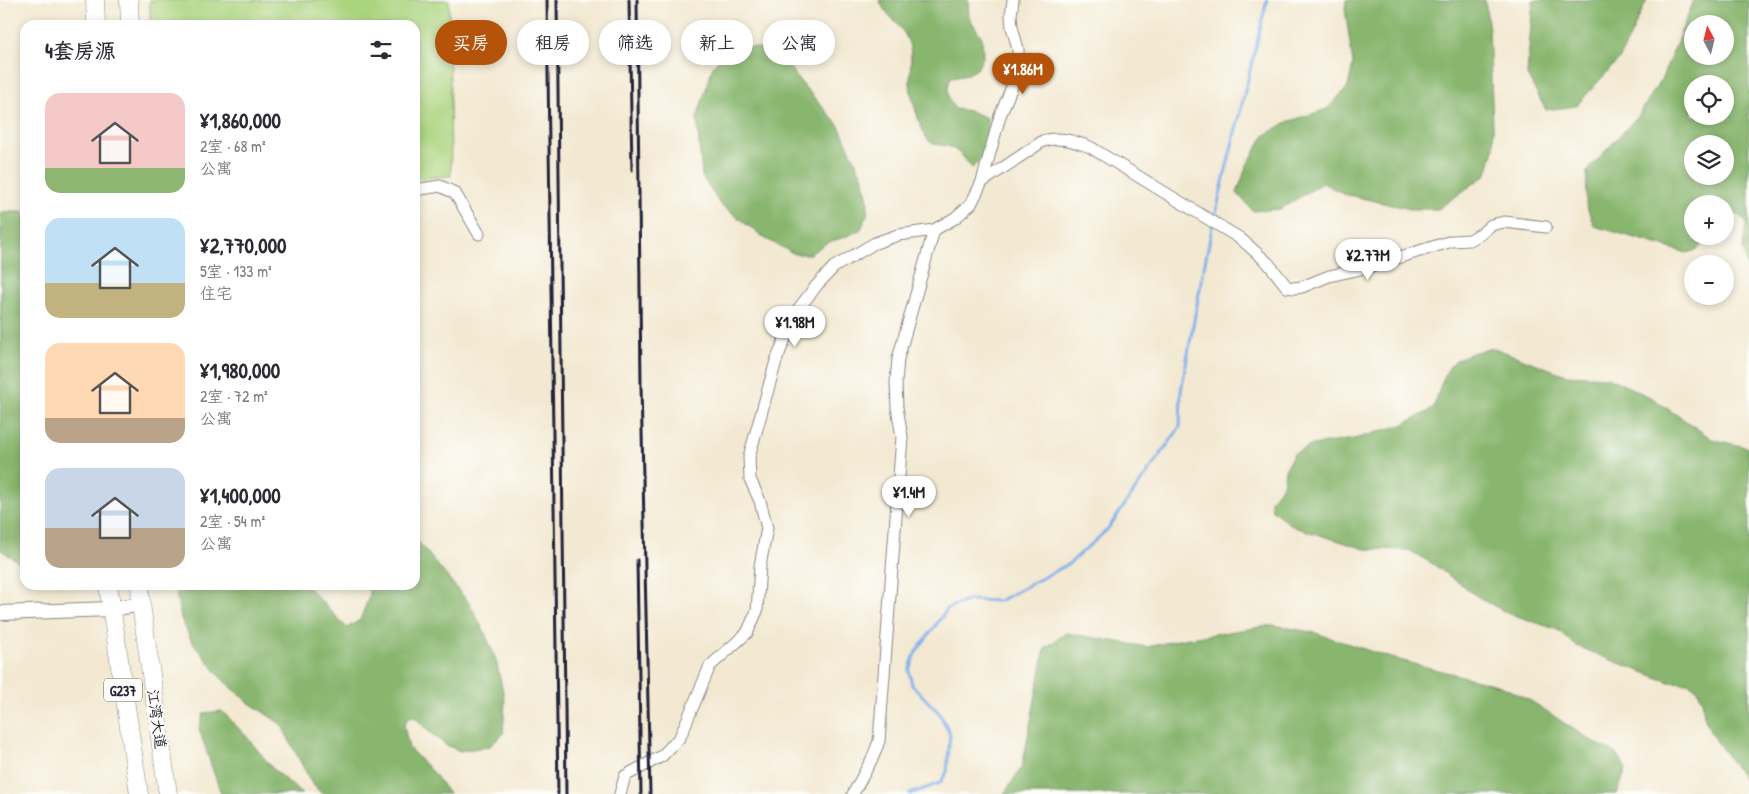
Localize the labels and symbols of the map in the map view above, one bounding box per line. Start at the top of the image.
north arrow [1684,15,1734,65]
pin: ¥1.86M [982,52,1064,95]
pin: ¥2.77M [1327,238,1409,281]
pin: ¥1.98M [754,306,836,348]
pin: ¥1.4M [874,476,944,518]
road number: G237 [104,678,142,702]
street label: 江湾大道 [142,688,172,750]

